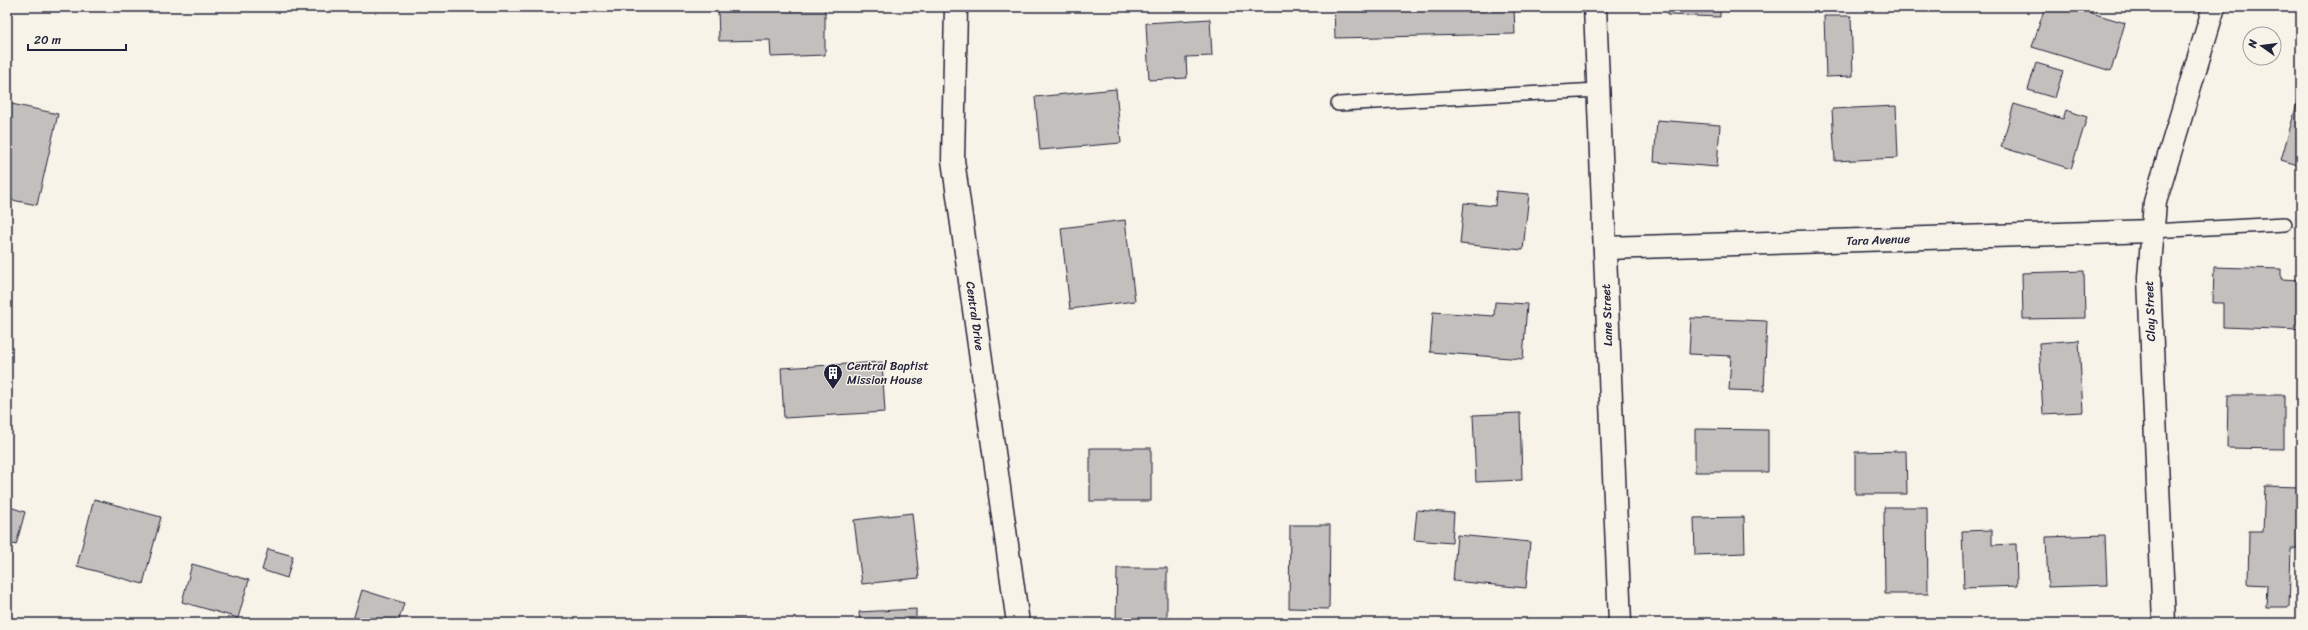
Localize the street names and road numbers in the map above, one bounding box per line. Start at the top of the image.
street label: Tara Avenue [1846,228,1910,252]
street label: Central Drive [959,280,991,352]
street label: Clay Street [2138,280,2162,342]
street label: Lane Street [1595,284,1619,346]

